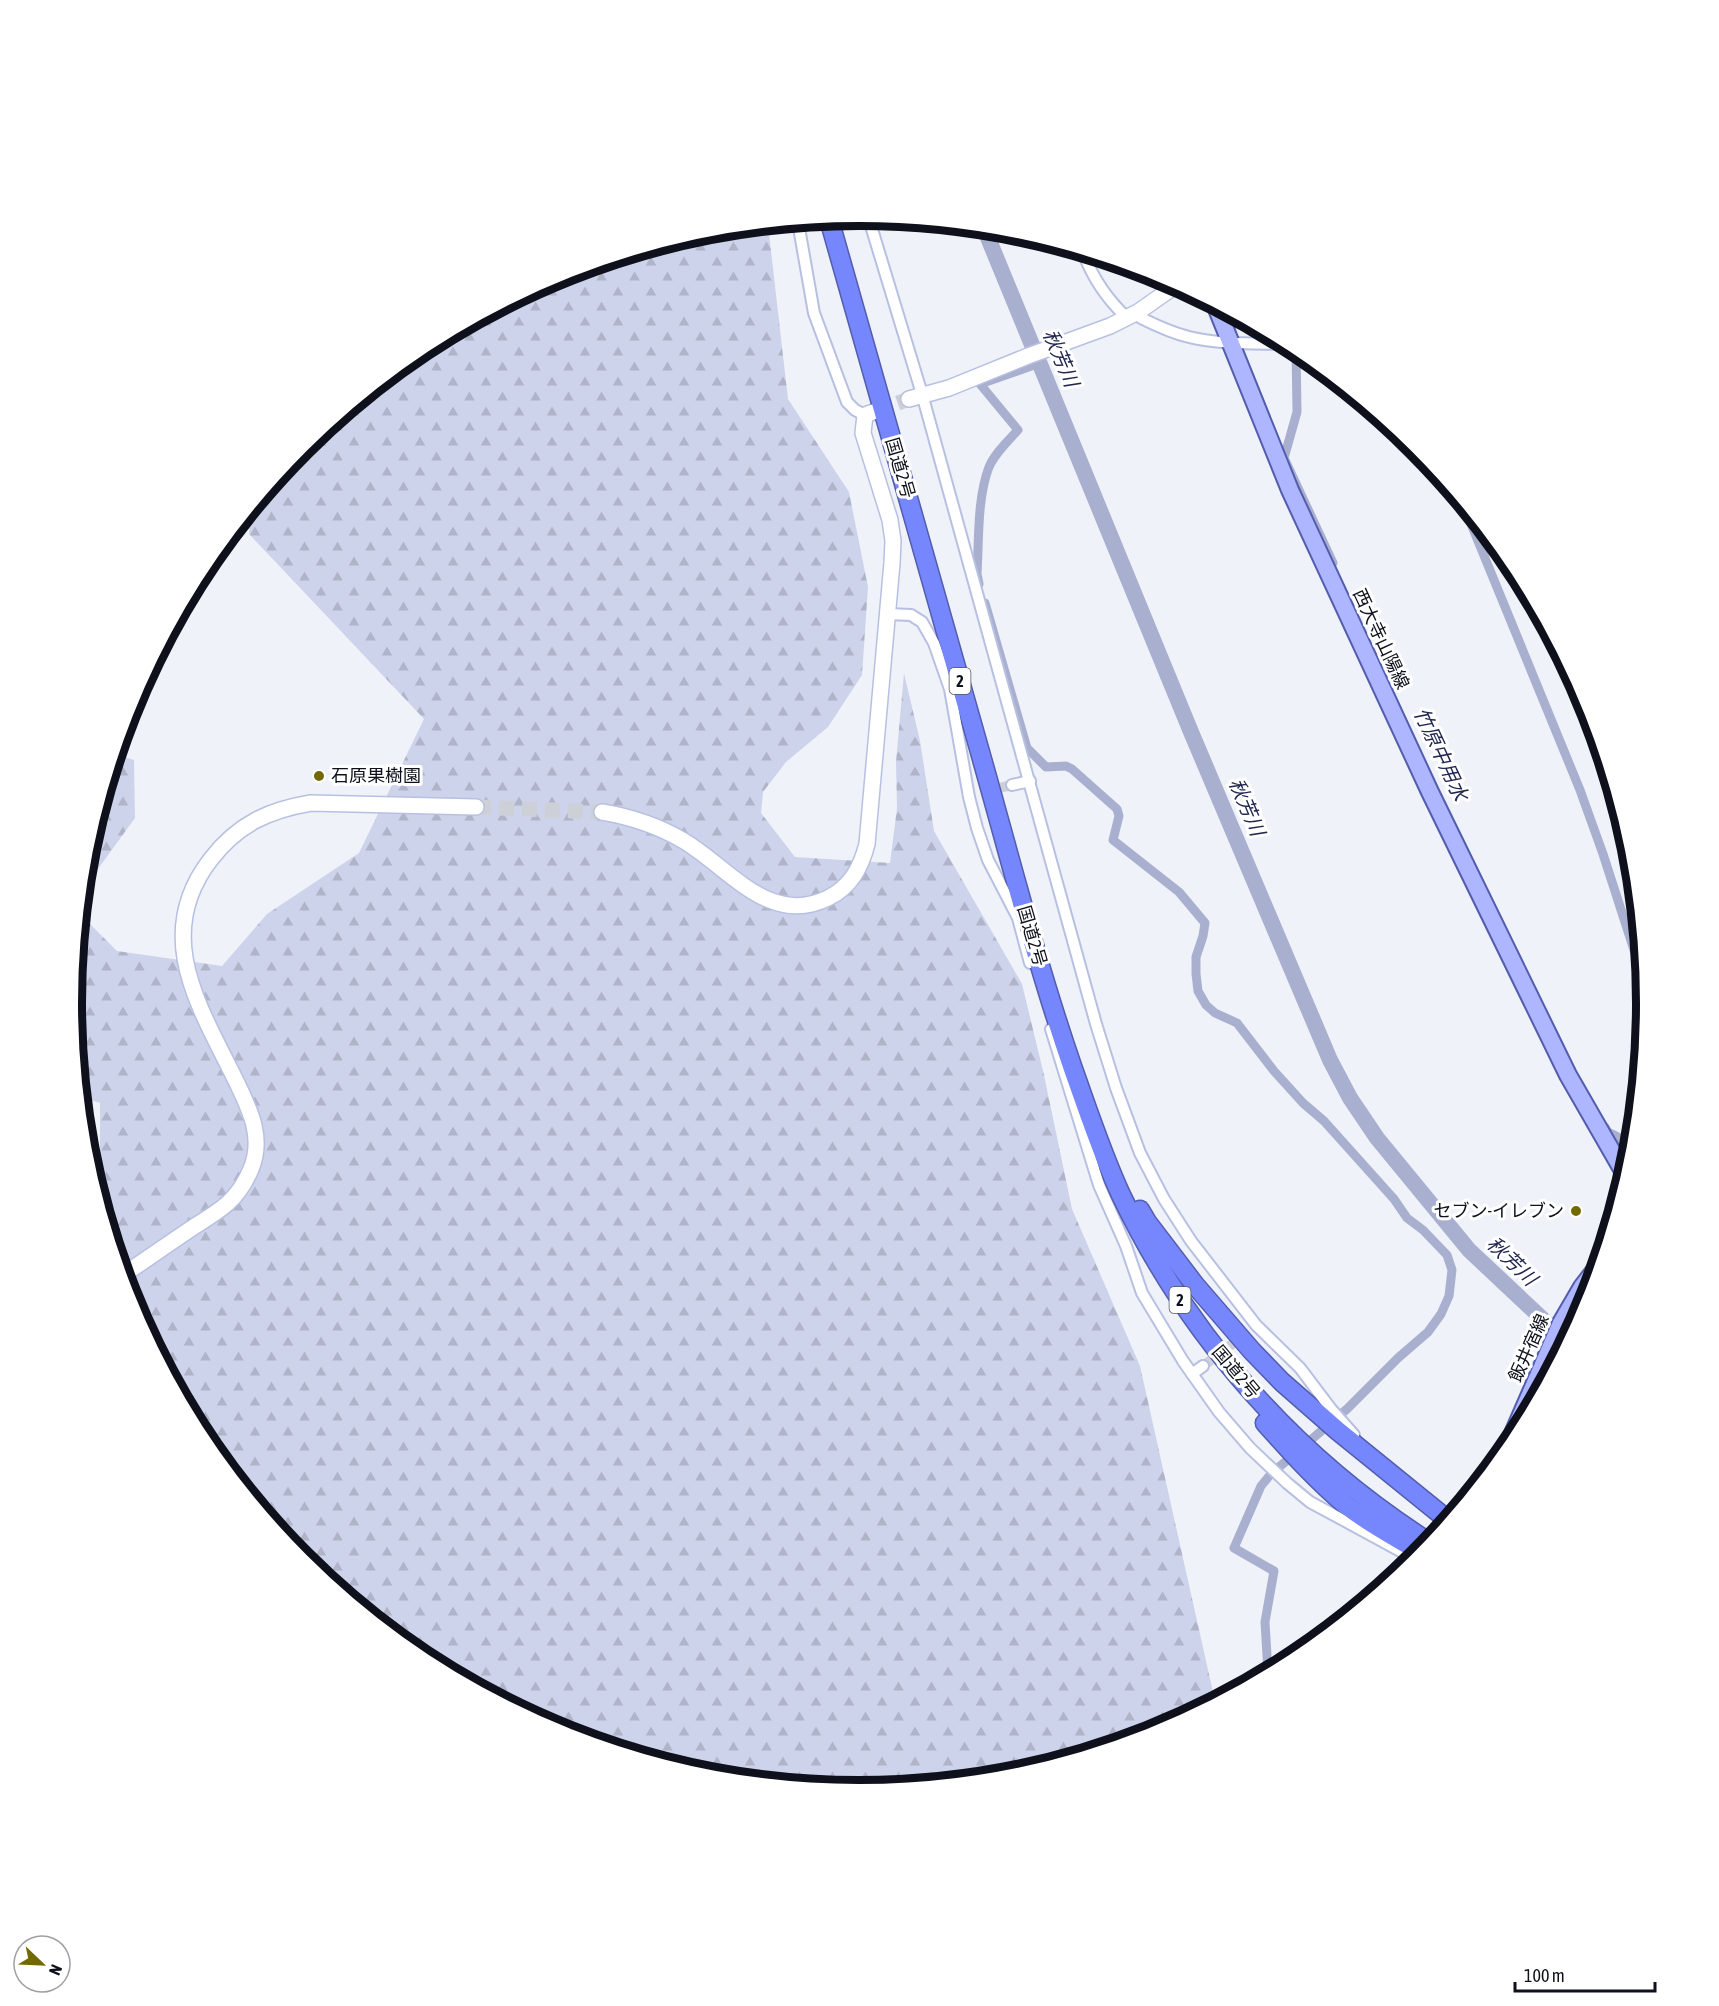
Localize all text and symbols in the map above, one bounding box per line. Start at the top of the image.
water label: 秋芳川 [1039,326,1085,392]
street label: 国道2号 [882,435,919,501]
street label: 西大寺山陽線 [1349,585,1414,692]
road number: 2 [950,668,970,694]
water label: 竹原中用水 [1410,704,1474,806]
place label: 石原果樹園 [331,765,421,786]
marker: 石原果樹園 [312,769,326,783]
water label: 秋芳川 [1225,775,1271,841]
street label: 国道2号 [1014,903,1051,969]
place label: セブン-イレブン [1434,1200,1564,1221]
marker: セブン-イレブン [1569,1204,1583,1218]
water label: 秋芳川 [1483,1232,1543,1291]
road number: 2 [1170,1287,1190,1313]
street label: 飯井宿線 [1504,1311,1553,1385]
street label: 国道2号 [1208,1341,1265,1402]
north arrow [12,1934,72,1994]
scale bar [1515,1955,1654,1993]
text: N [46,1962,66,1978]
text: 100 m [1524,1965,1565,1986]

